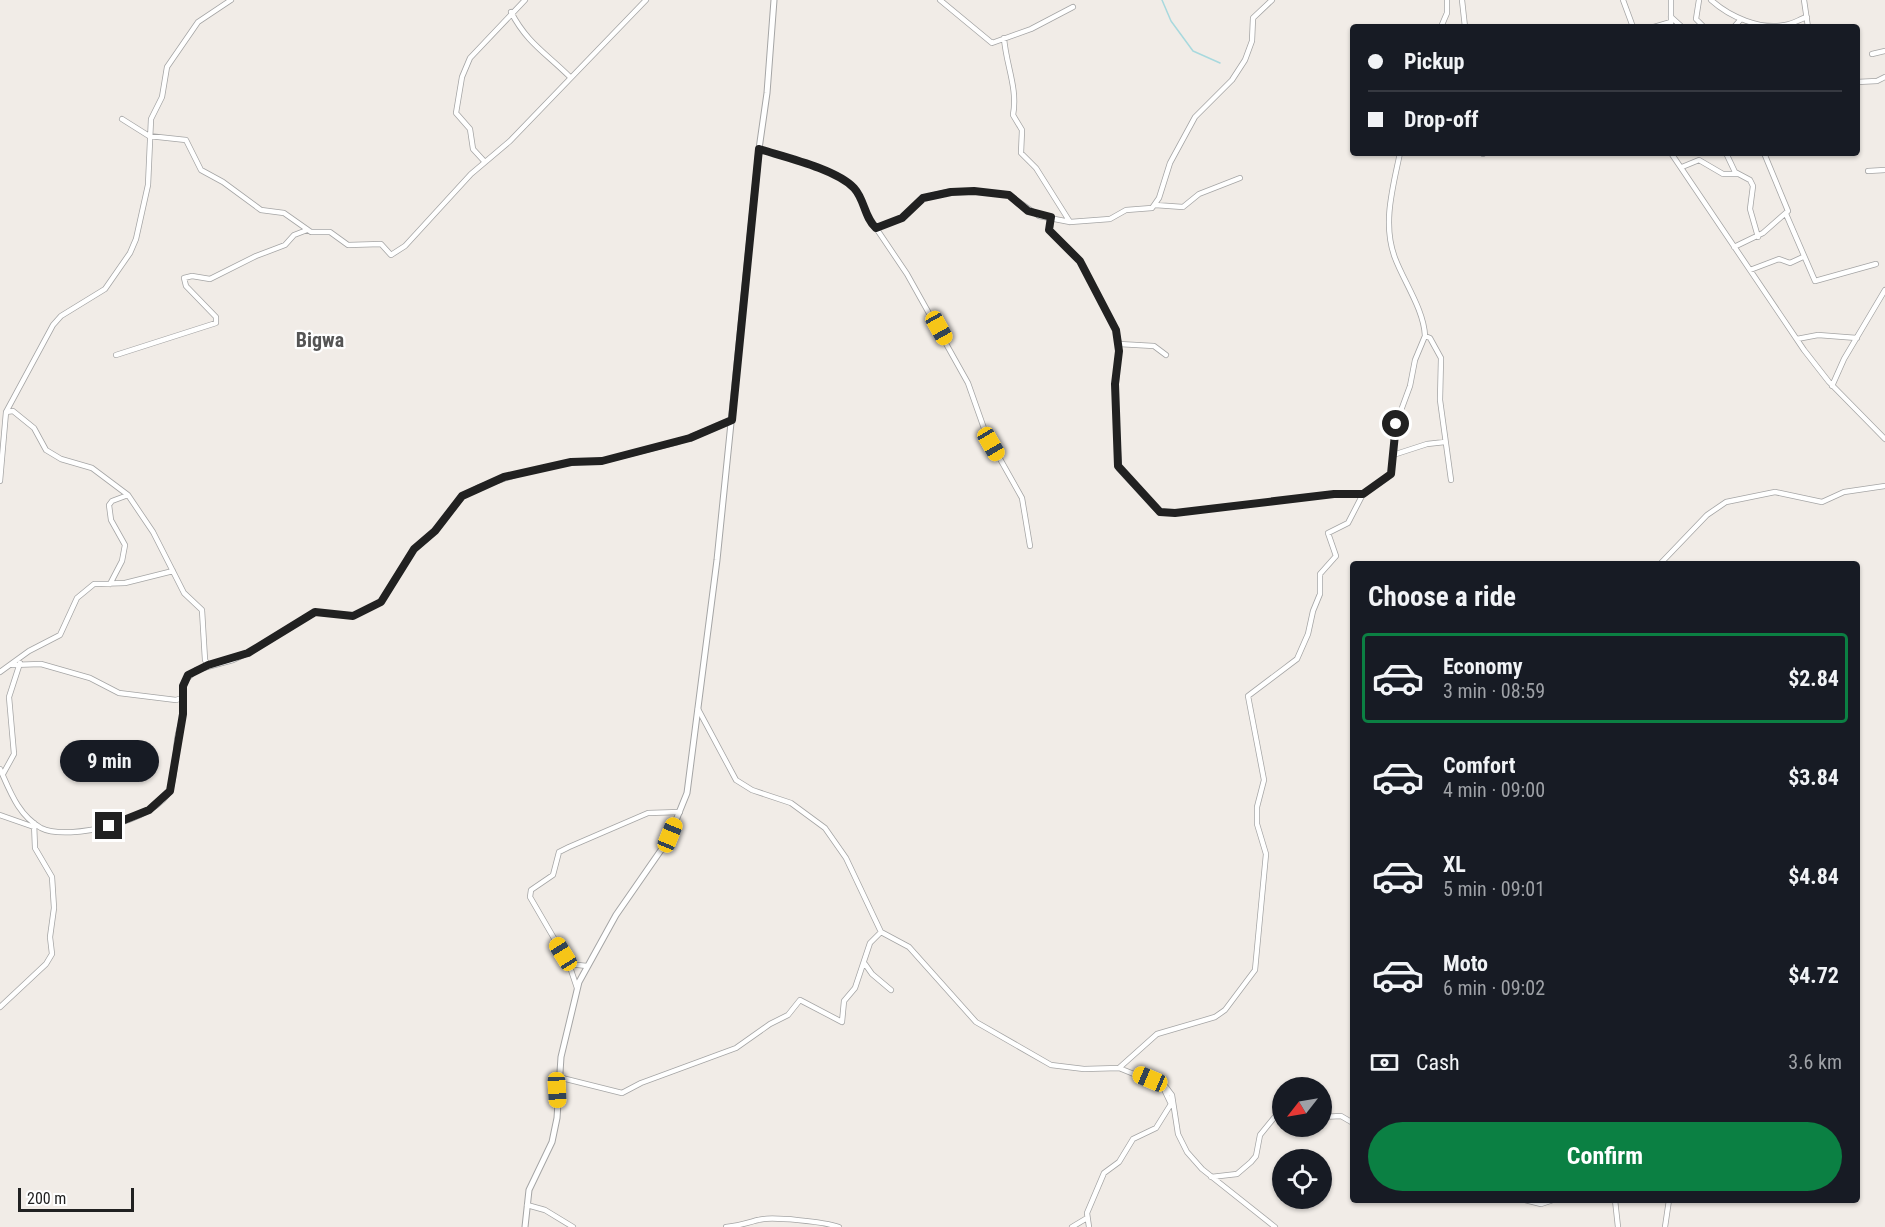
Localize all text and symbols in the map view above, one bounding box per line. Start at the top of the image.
text: Pickup [1404,49,1464,74]
text: Drop-off [1404,107,1478,132]
car [922,308,956,348]
district label: Bigwa [296,328,344,352]
route start [1382,410,1409,437]
car [974,424,1008,464]
text: Choose a ride [1368,581,1516,613]
icon: car [1371,651,1425,705]
text: Economy [1443,654,1523,679]
text: $2.84 [1788,666,1839,691]
text: 3 min · 08:59 [1443,679,1545,703]
callout: 9 min [60,739,158,781]
text: 9 min [87,749,132,773]
icon: car [1371,750,1425,804]
text: Comfort [1443,753,1516,778]
text: $3.84 [1788,765,1839,790]
text: 4 min · 09:00 [1443,778,1545,802]
route end [95,812,122,839]
car [655,815,685,855]
icon: car [1371,849,1425,903]
text: XL [1443,852,1466,877]
text: $4.84 [1788,864,1839,889]
text: 5 min · 09:01 [1443,877,1545,901]
car [546,934,580,974]
icon: car [1371,948,1425,1002]
text: Moto [1443,951,1488,976]
text: $4.72 [1788,963,1839,988]
text: 6 min · 09:02 [1443,976,1545,1000]
icon: cash [1368,1046,1401,1079]
text: Cash [1416,1050,1460,1075]
text: 3.6 km [1788,1050,1842,1074]
car [1130,1064,1170,1094]
car [547,1072,567,1108]
north arrow [1272,1077,1332,1137]
map controls [1272,1077,1332,1209]
button: Confirm [1368,1122,1842,1191]
button: locate [1272,1149,1332,1209]
scale bar [18,1185,134,1212]
text: 200 m [27,1189,66,1208]

